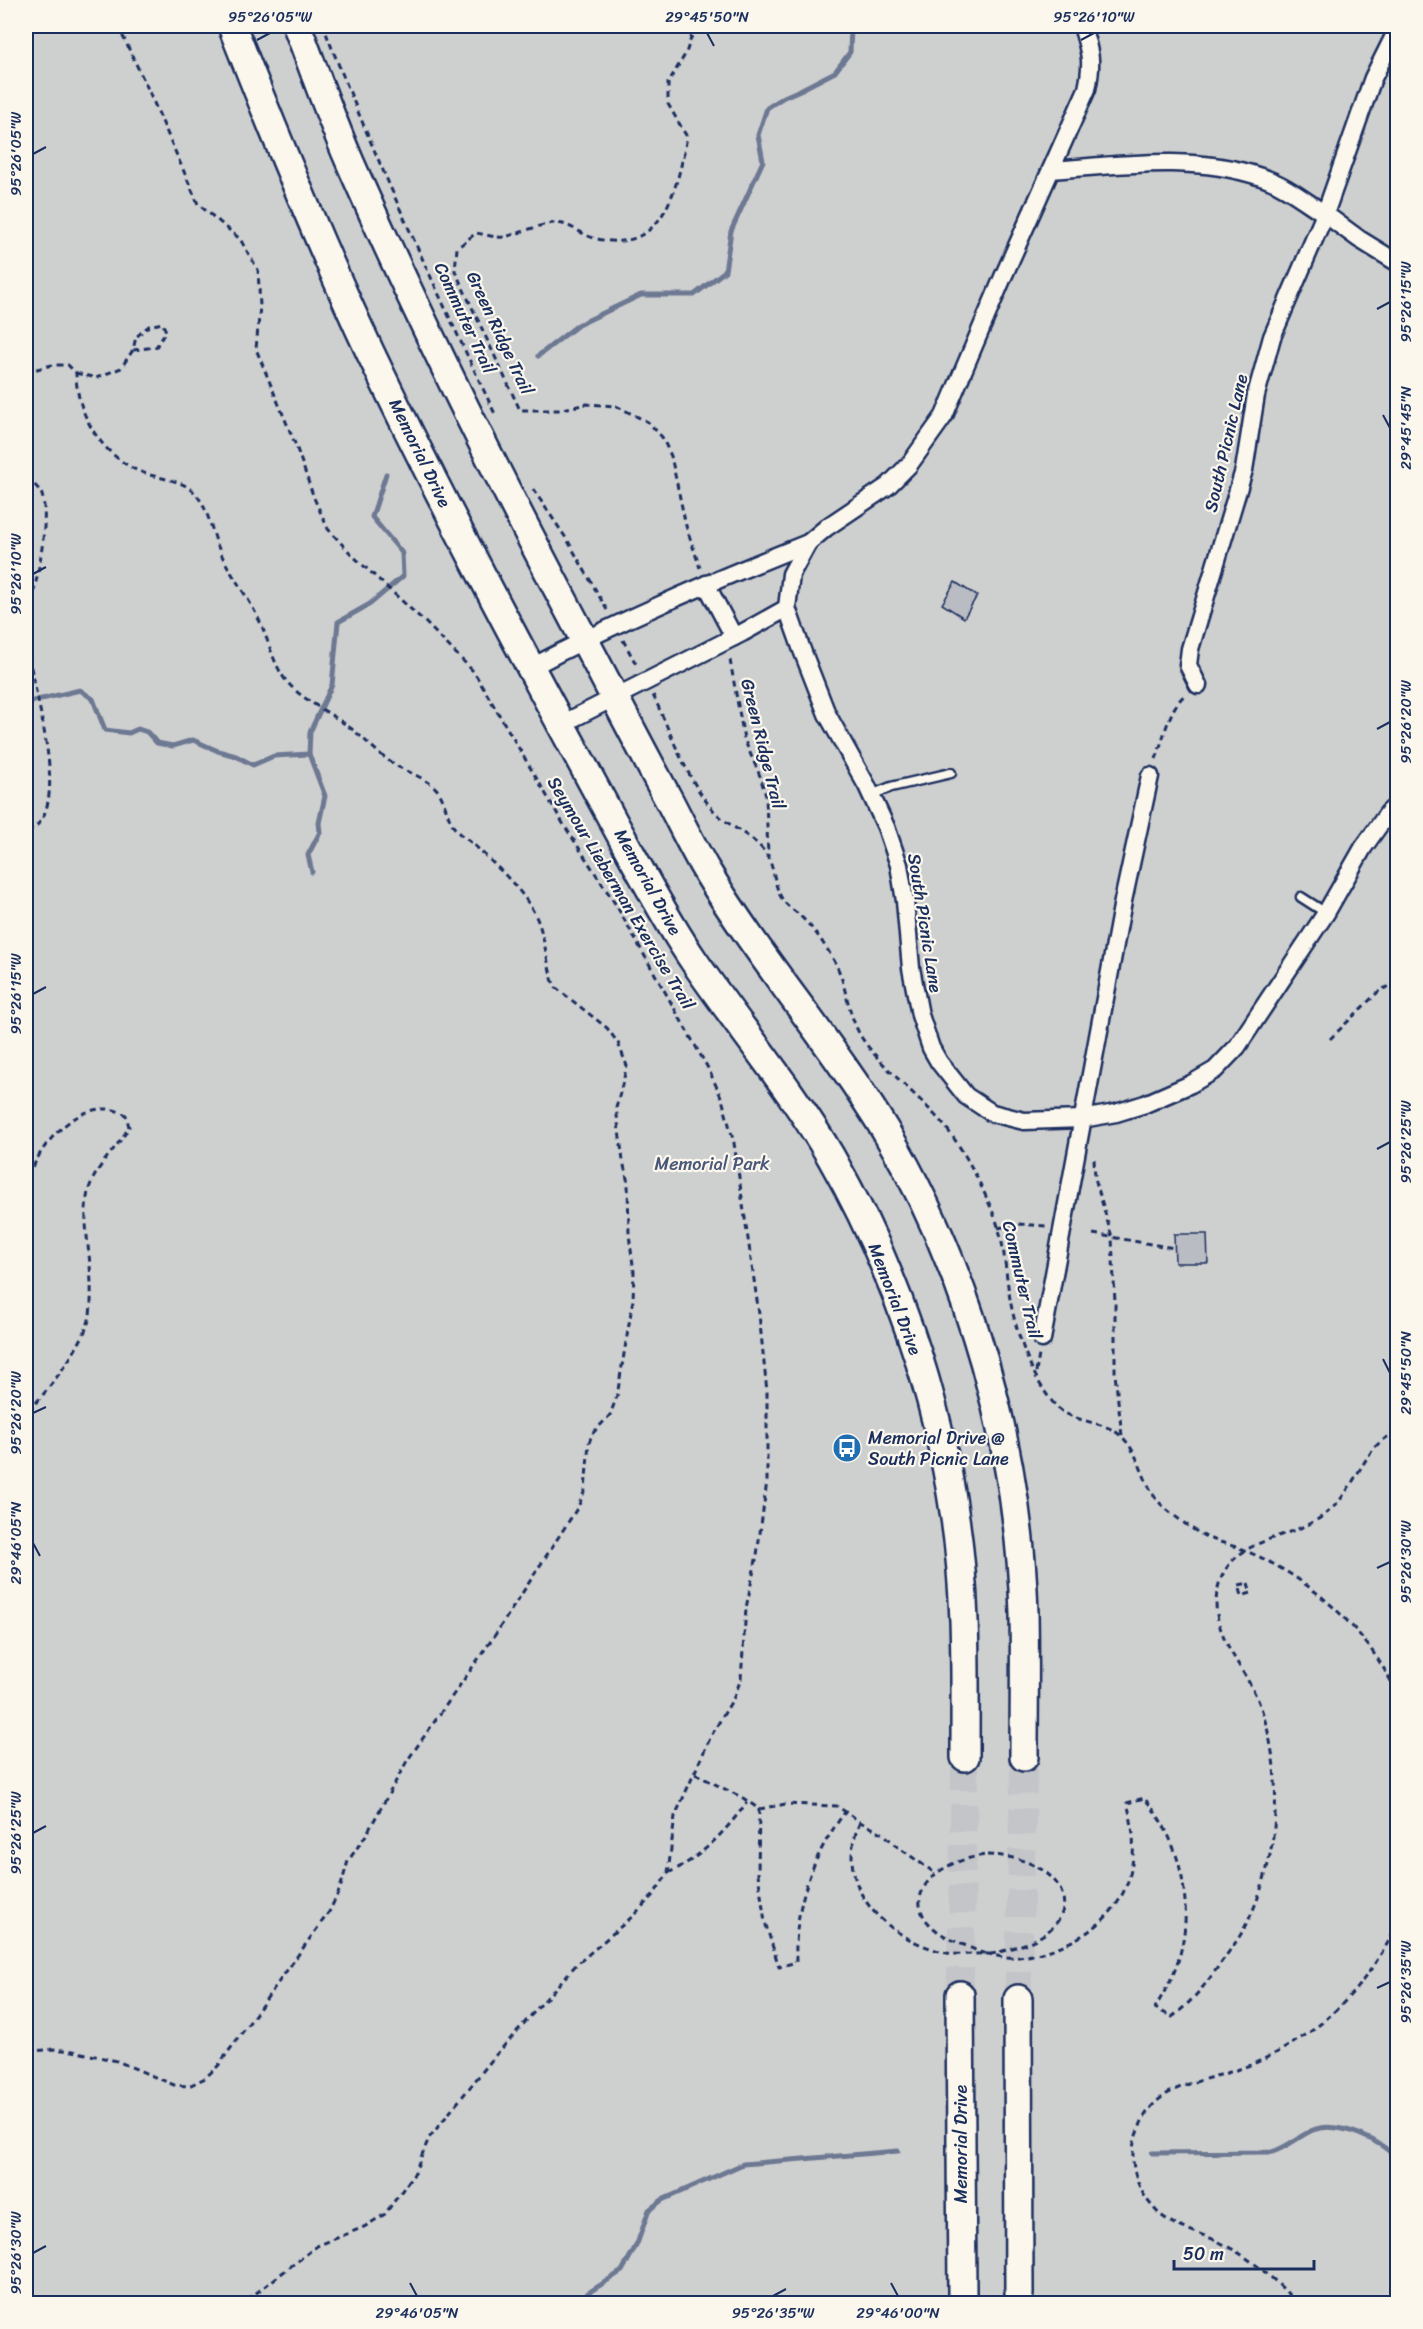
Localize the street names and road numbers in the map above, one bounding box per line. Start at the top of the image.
street label: Commuter Trail [425,257,505,380]
street label: Green Ridge Trail [457,266,543,401]
street label: South Picnic Lane [1195,371,1257,515]
street label: Memorial Drive [380,393,460,513]
street label: Green Ridge Trail [731,675,795,814]
street label: Seymour Lieberman Exercise Trail [538,770,704,1017]
street label: Memorial Drive [605,823,691,942]
street label: South Picnic Lane [898,851,952,995]
street label: Commuter Trail [993,1218,1051,1343]
street label: Memorial Drive [859,1238,931,1360]
street label: Memorial Drive [945,2085,977,2203]

